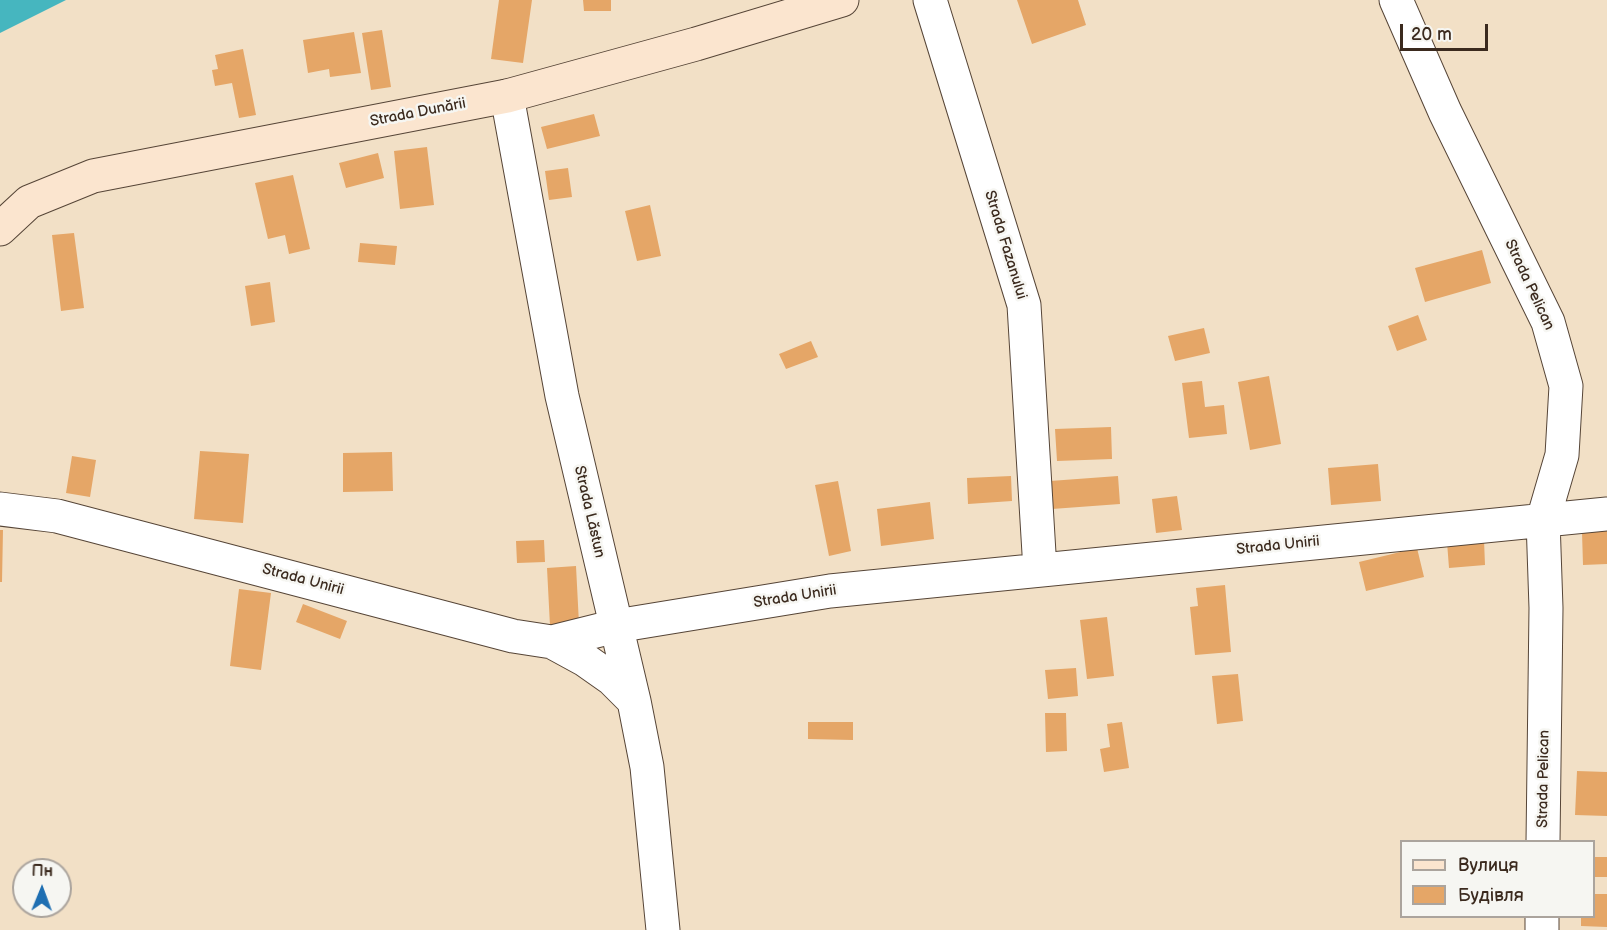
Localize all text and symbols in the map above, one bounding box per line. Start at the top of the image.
scale bar [1403,12,1492,50]
text: 20 m [1411,24,1452,45]
street label: Strada Dunării [369,95,467,131]
street label: Strada Fazanului [980,188,1030,302]
street label: Strada Pelican [1500,237,1558,333]
street label: Strada Lăstun [570,464,608,560]
street label: Strada Unirii [1235,533,1321,559]
street label: Strada Unirii [260,560,346,600]
street label: Strada Unirii [752,582,838,612]
street label: Strada Pelican [1534,730,1554,828]
legend [1400,840,1595,918]
text: Вулиця [1458,855,1519,876]
north arrow [12,858,72,918]
text: Пн [31,862,53,881]
text: Будівля [1458,885,1524,906]

